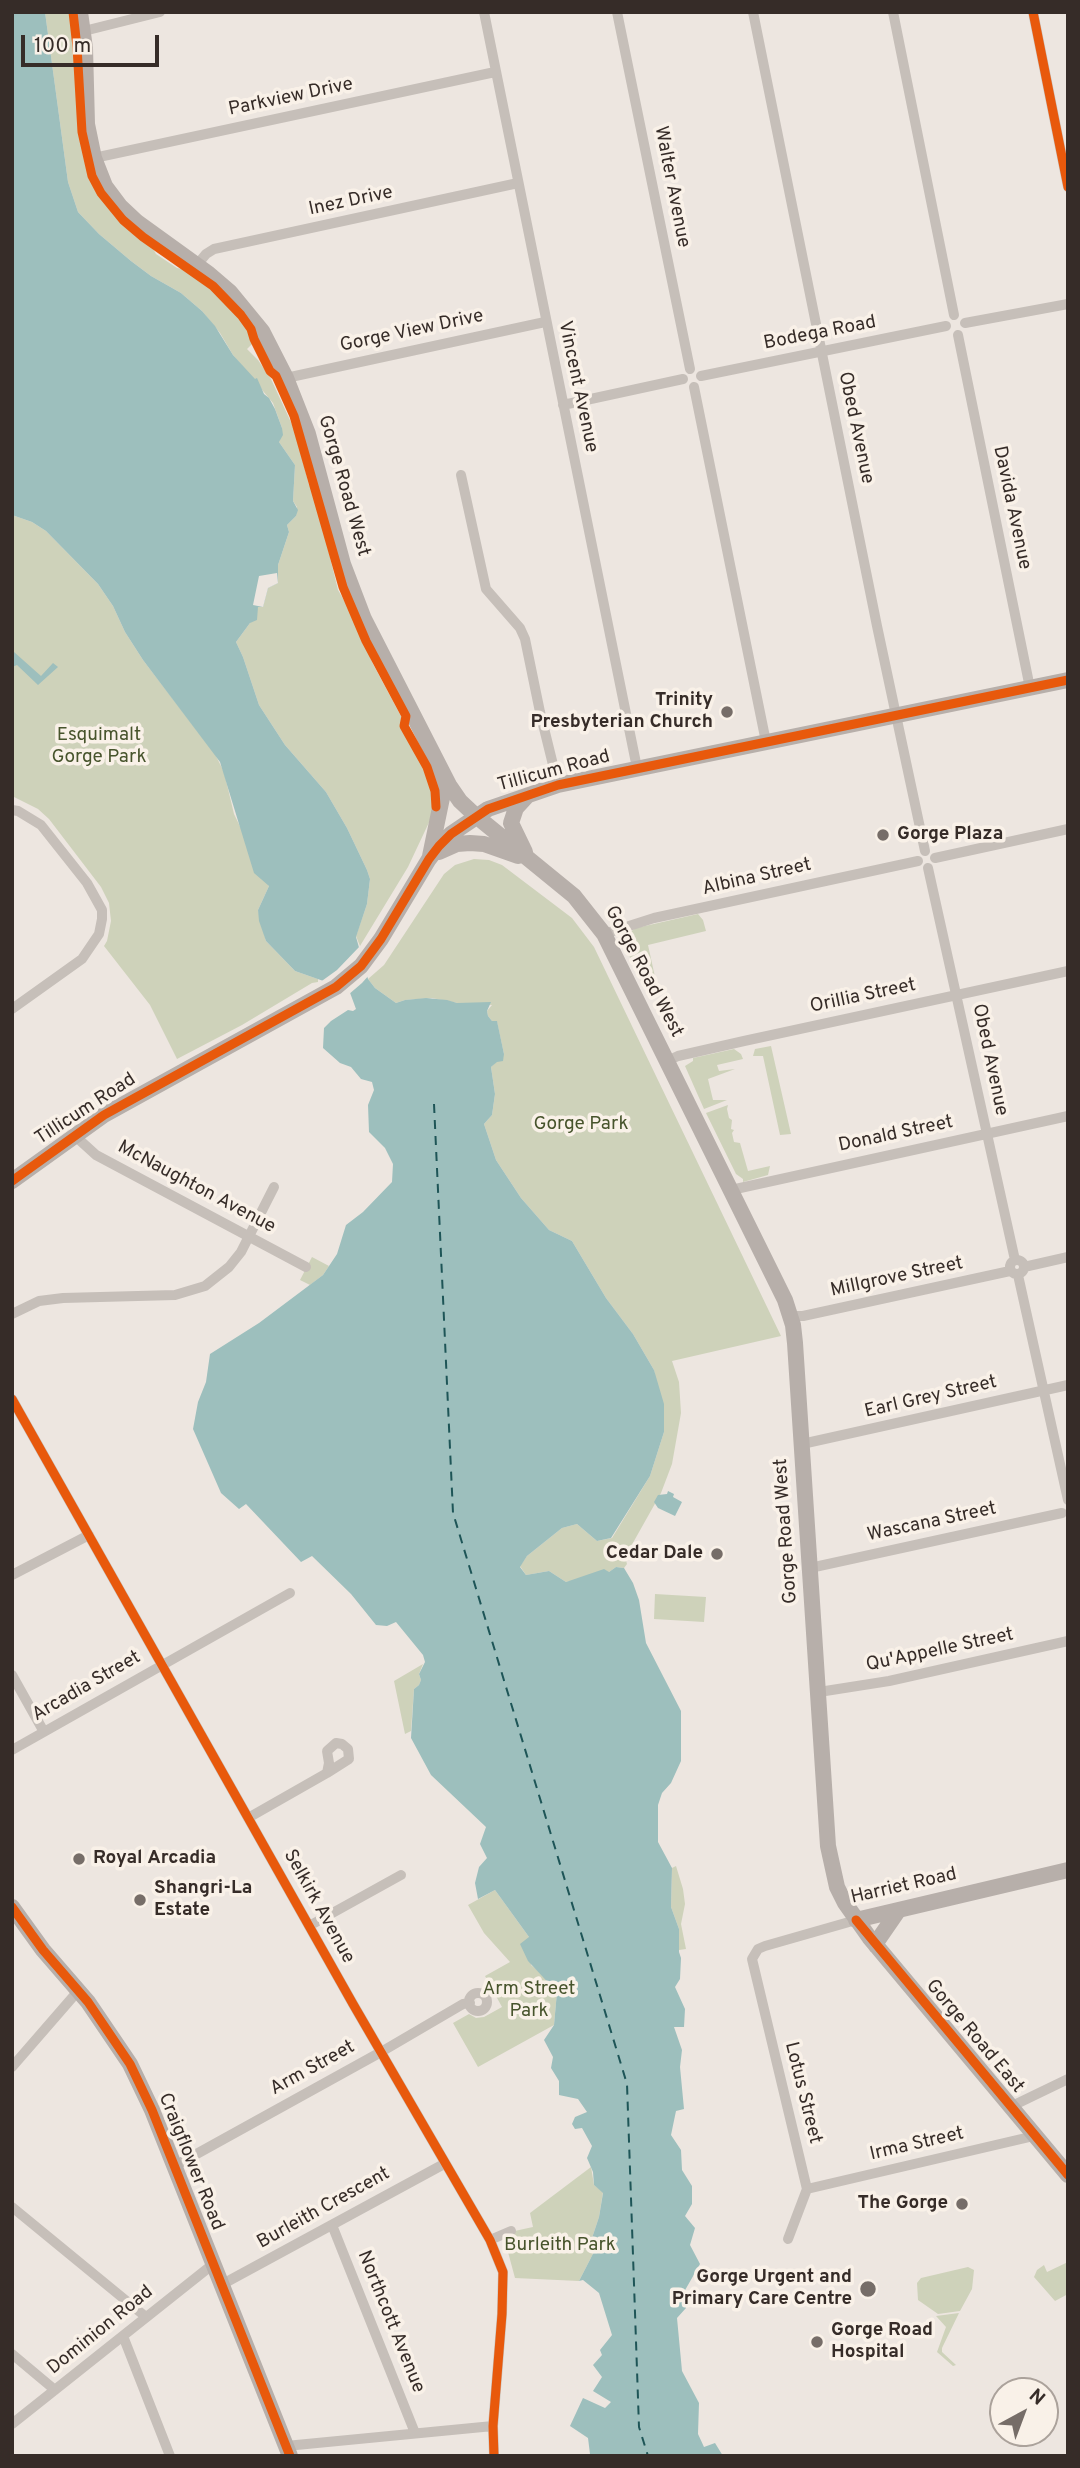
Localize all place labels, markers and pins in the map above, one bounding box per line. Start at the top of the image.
place label: Trinity Presbyterian Church [530,690,713,734]
marker: Trinity Presbyterian Church [719,704,735,720]
place label: Gorge Plaza [897,824,1003,846]
marker: Gorge Plaza [875,827,891,843]
place label: Cedar Dale [606,1543,703,1565]
marker: Cedar Dale [709,1546,725,1562]
place label: Royal Arcadia [93,1848,216,1870]
marker: Royal Arcadia [71,1851,87,1867]
place label: Shangri-La Estate [154,1878,252,1922]
marker: Shangri-La Estate [132,1892,148,1908]
place label: The Gorge [858,2193,948,2215]
marker: The Gorge [954,2196,970,2212]
place label: Gorge Urgent and Primary Care Centre [672,2267,852,2311]
marker: Gorge Urgent and Primary Care Centre [858,2279,878,2299]
place label: Gorge Road Hospital [831,2320,933,2364]
marker: Gorge Road Hospital [809,2334,825,2350]

